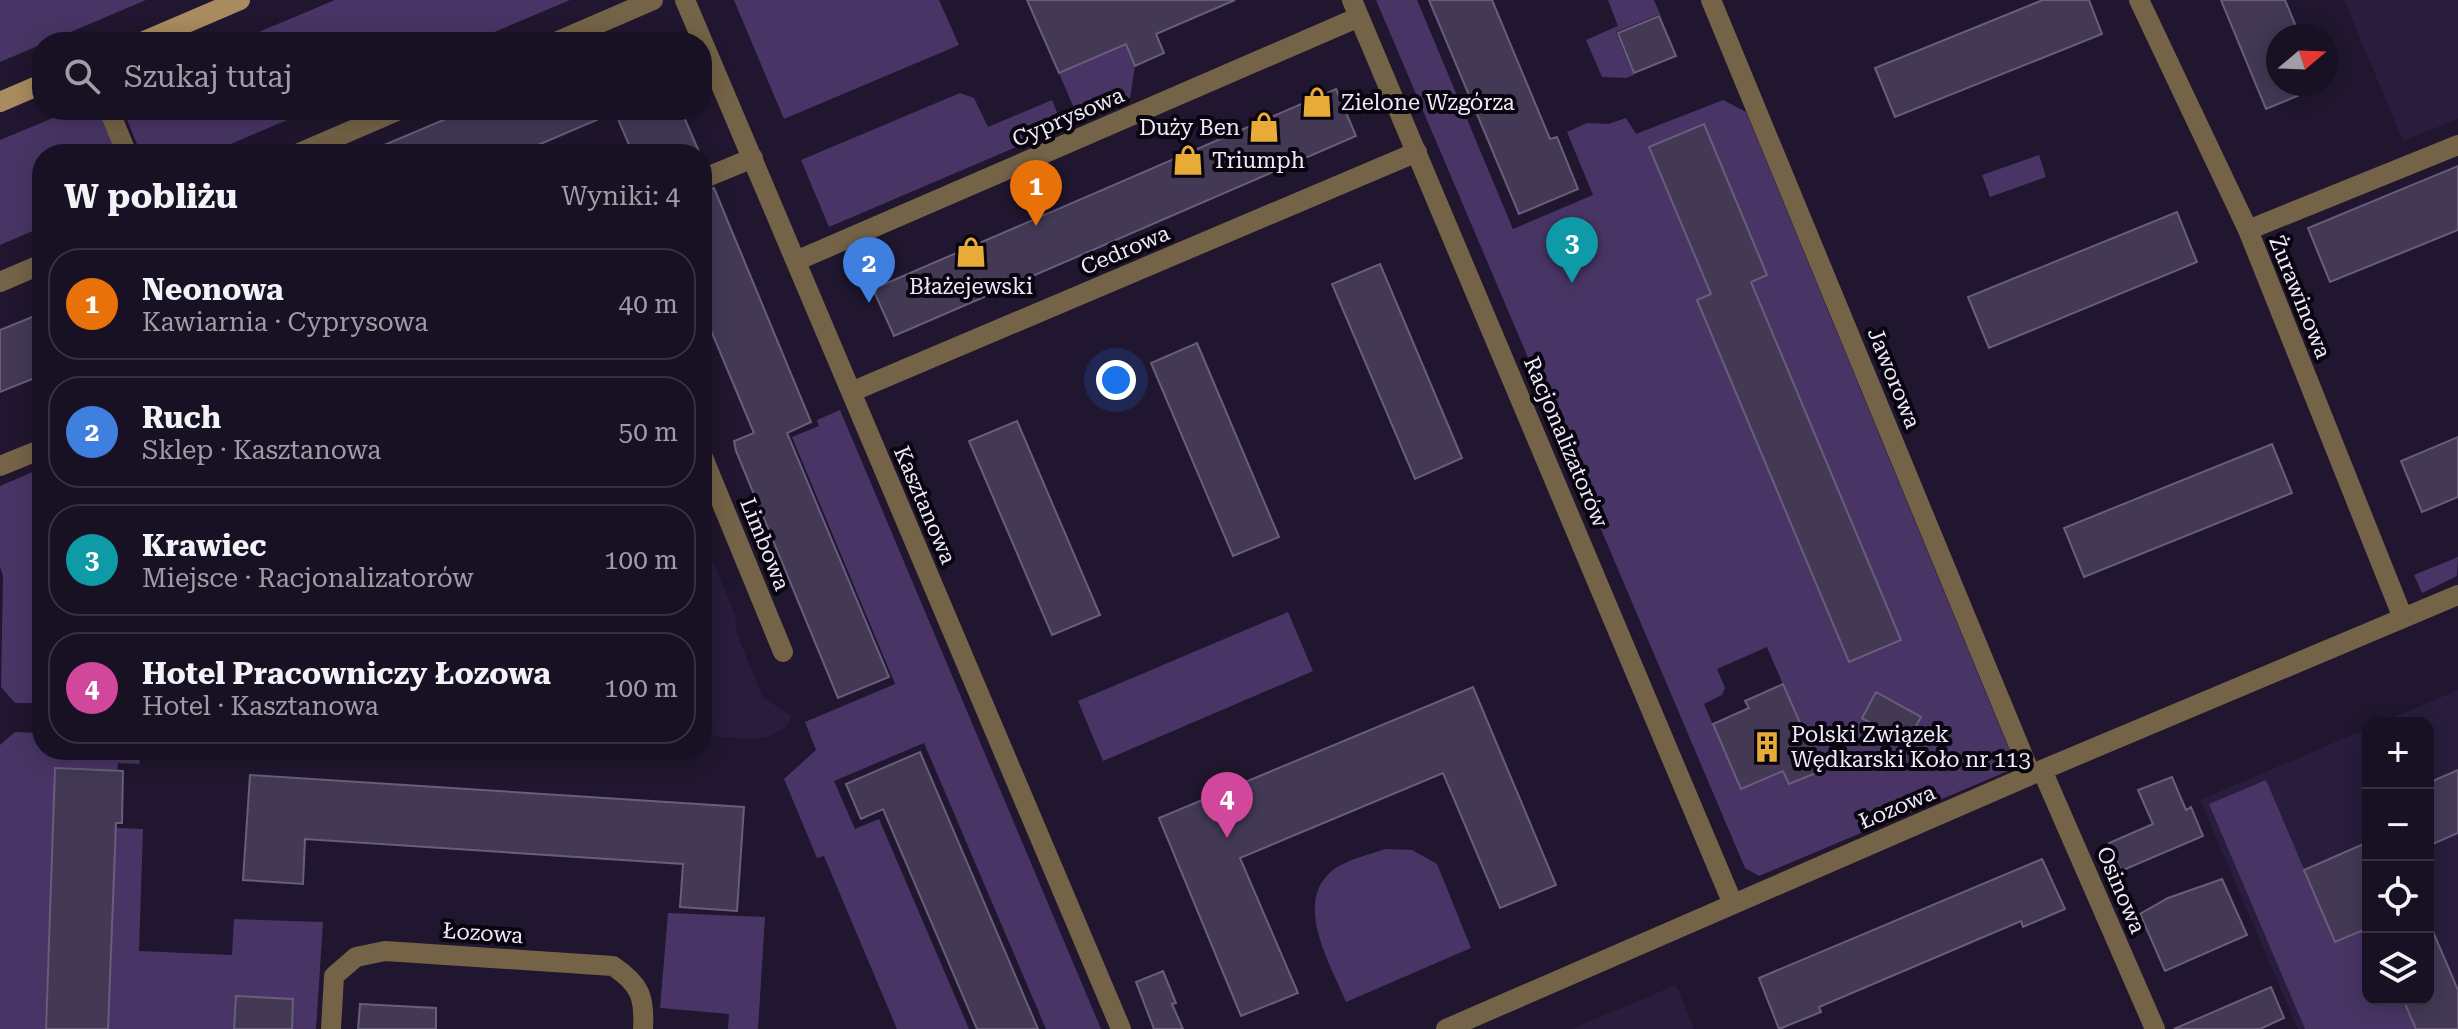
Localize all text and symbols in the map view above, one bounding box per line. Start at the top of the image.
north arrow [2266,24,2338,96]
search box [32,32,712,120]
icon: search [60,54,104,98]
text: Szukaj tutaj [124,59,292,94]
street label: Cyprysowa [1008,82,1128,152]
shop icon: Zielone Wzgórza [1300,85,1334,119]
place label: Zielone Wzgórza [1341,90,1515,115]
shop icon: Duży Ben [1247,110,1281,144]
place label: Duży Ben [1139,115,1240,140]
shop icon: Triumph [1171,143,1205,177]
place label: Triumph [1212,148,1305,173]
pin: 1 [1010,160,1062,226]
text: W pobliżu [64,176,238,216]
text: Wyniki: 4 [561,181,680,211]
pin: 3 [1546,217,1598,283]
street label: Cedrowa [1077,220,1173,280]
street label: Żurawinowa [2264,232,2337,362]
shop icon: Błażejewski [954,235,988,269]
pin: 2 [843,237,895,303]
text: Neonowa [142,272,284,307]
place label: Błażejewski [909,274,1033,299]
text: 1 [85,289,99,319]
text: 40 m [619,289,678,319]
text: Kawiarnia · Cyprysowa [142,307,428,337]
street label: Jaworowa [1862,324,1926,432]
street label: Racjonalizatorów [1519,353,1614,532]
your location [1096,360,1136,400]
text: Ruch [142,400,221,435]
text: 2 [85,417,99,447]
text: 50 m [619,417,678,447]
text: Sklep · Kasztanowa [142,435,381,465]
street label: Kasztanowa [889,442,961,568]
street label: Limbowa [735,494,795,594]
text: Krawiec [142,528,267,563]
text: 3 [85,545,99,575]
text: 100 m [604,545,678,575]
text: Miejsce · Racjonalizatorów [142,563,474,593]
text: Hotel Pracowniczy Łozowa [142,656,551,691]
text: 4 [85,673,99,703]
text: 100 m [604,673,678,703]
text: Hotel · Kasztanowa [142,691,379,721]
map controls [2362,717,2434,1005]
button: + [2362,717,2434,789]
place label: Polski Związek Wędkarski Koło nr 113 [1791,722,2031,772]
building icon: Polski Związek Wędkarski Koło nr 113 [1750,730,1784,764]
pin: 4 [1201,772,1253,838]
street label: Łozowa [1855,780,1939,834]
button: − [2362,789,2434,861]
street label: Osinowa [2092,843,2151,937]
button: locate [2362,861,2434,933]
street label: Łozowa [442,918,524,948]
button: layers [2362,933,2434,1005]

